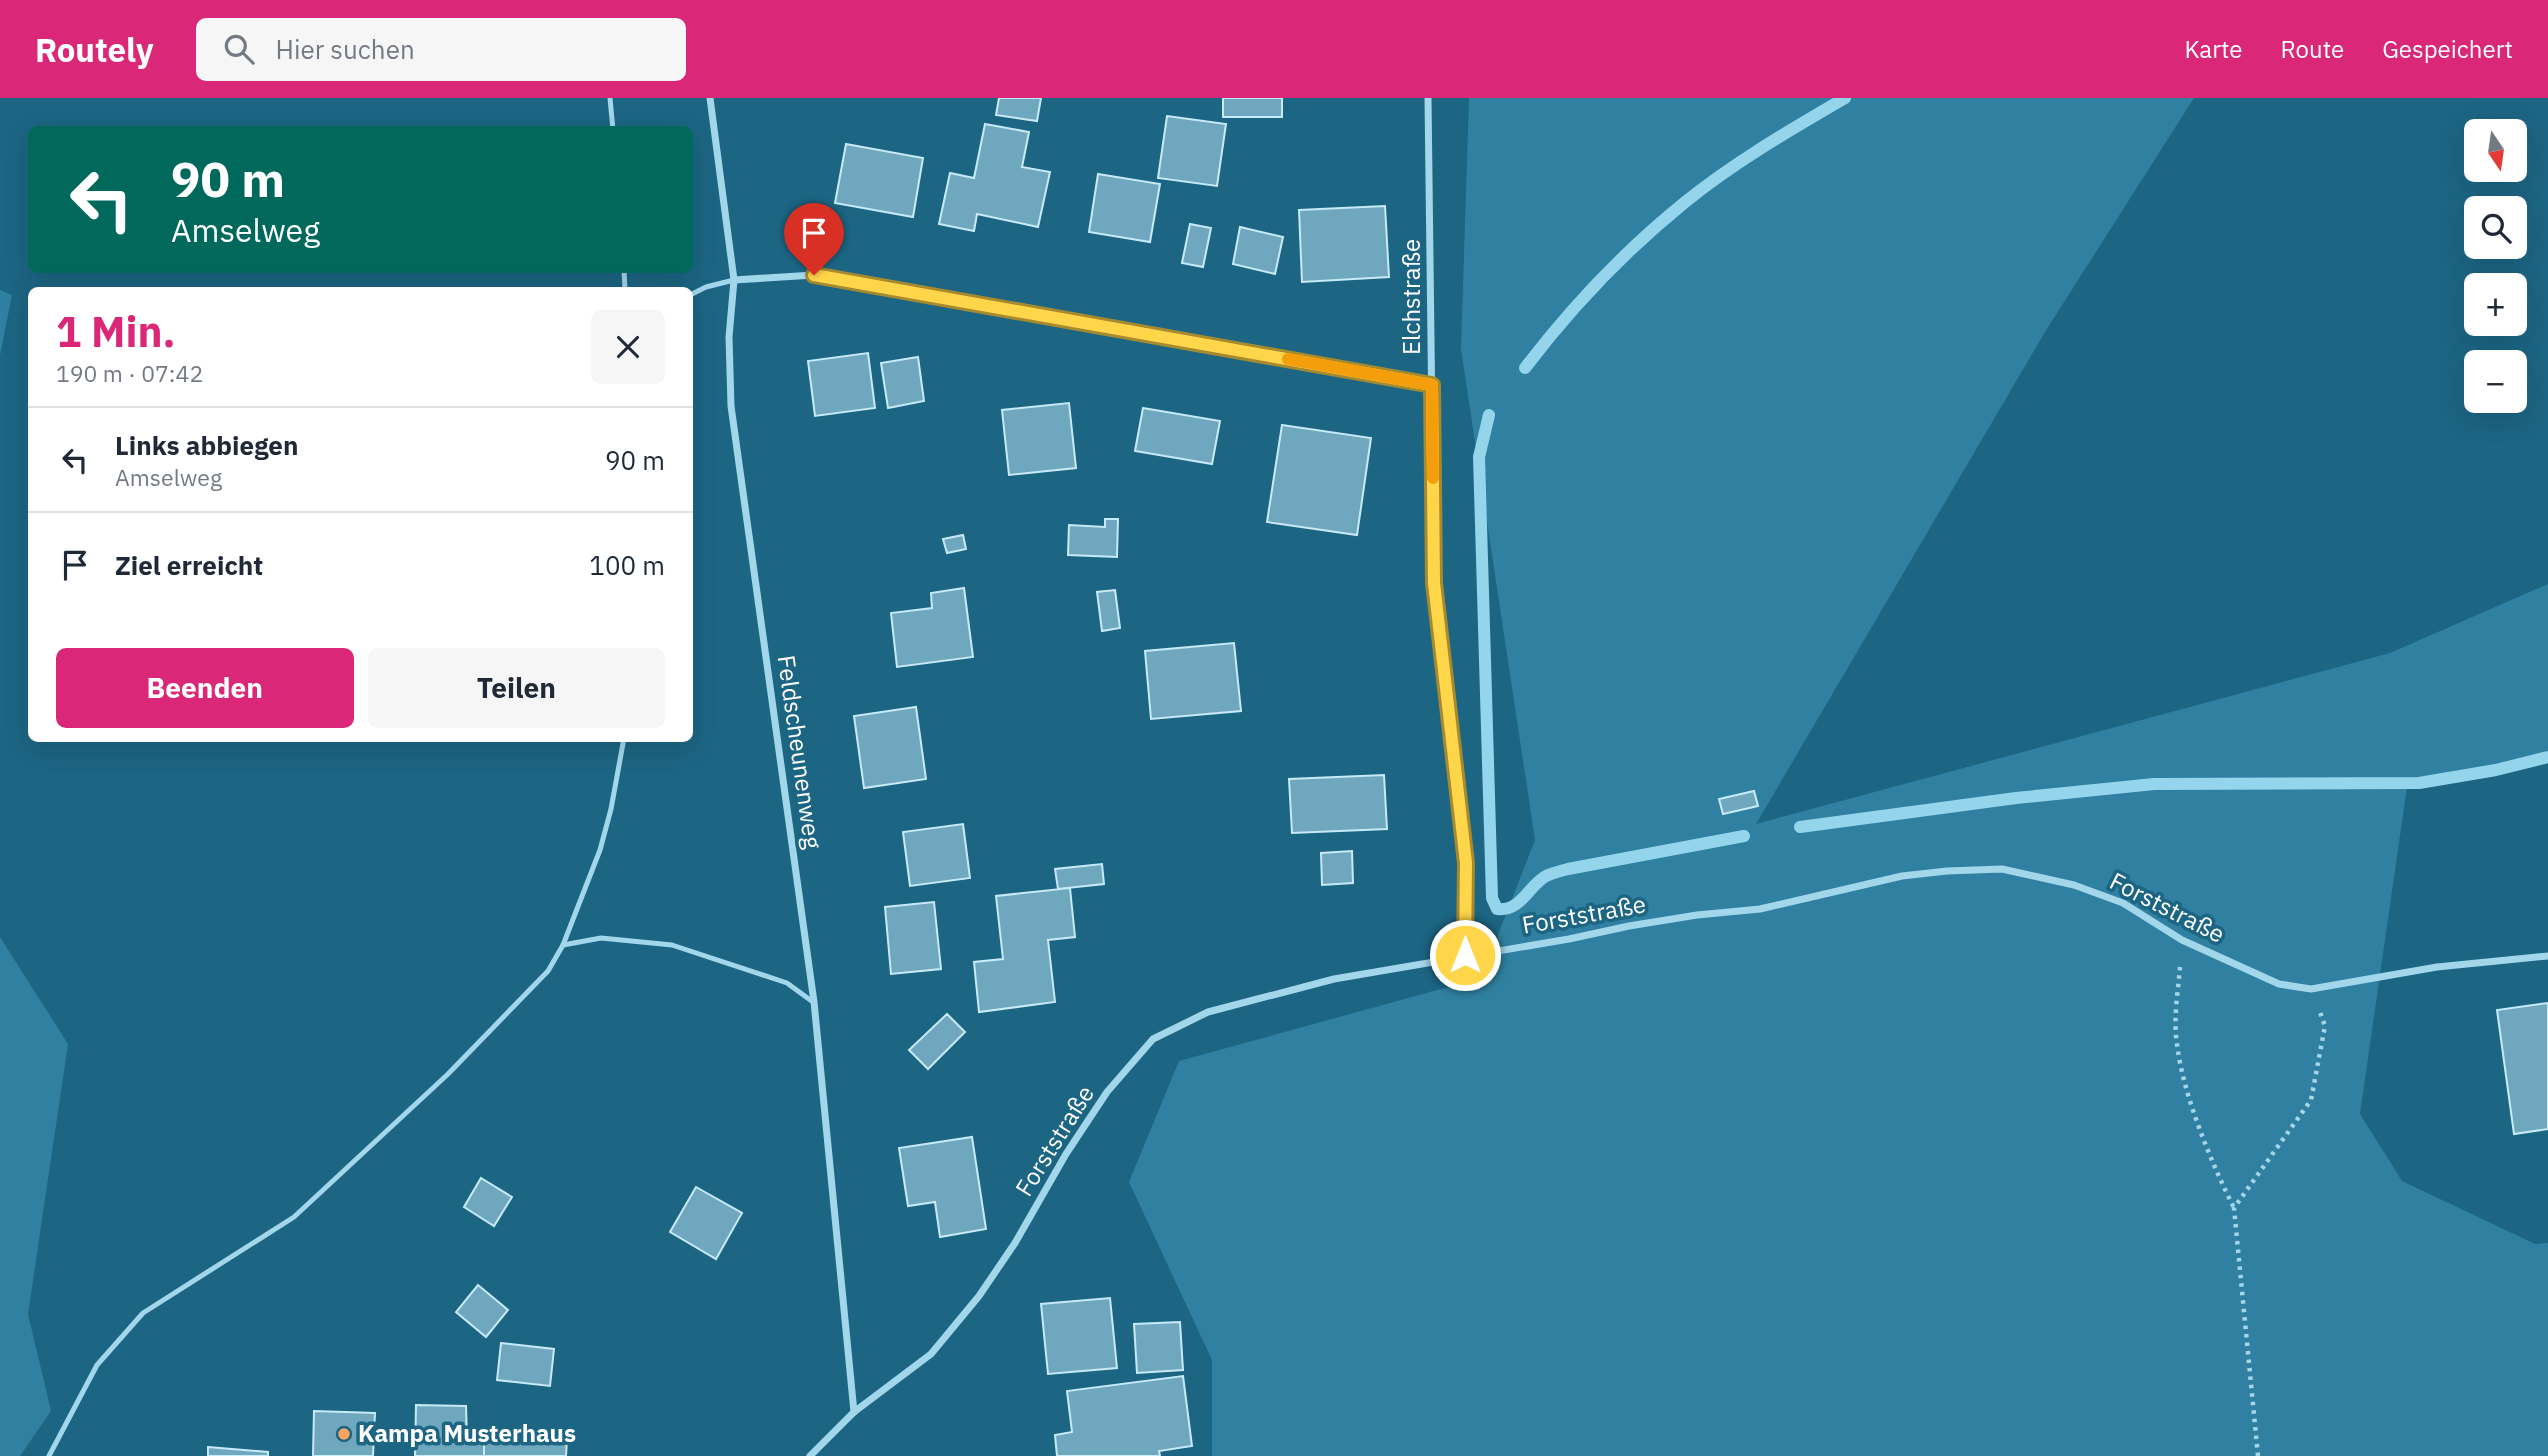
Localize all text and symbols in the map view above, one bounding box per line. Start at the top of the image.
search box [196,18,686,81]
text: Routely [35,28,154,71]
icon: search [220,30,258,68]
text: Hier suchen [276,32,415,66]
text: Karte [2184,33,2243,65]
text: Route [2281,33,2344,65]
text: Gespeichert [2382,33,2513,65]
north arrow [2464,119,2527,182]
map controls [2464,119,2527,413]
text: 90 m [171,147,285,210]
icon: left [56,154,147,245]
button: search [2464,196,2527,259]
pin [784,203,844,275]
text: Amselweg [171,209,320,251]
icon: arrive [795,214,833,252]
street label: Elchstraße [1395,239,1427,355]
button: + [2464,273,2527,336]
text: 1 Min. [56,304,176,359]
button: close [591,310,665,384]
button: − [2464,350,2527,413]
text: 190 m · 07:42 [56,358,203,388]
text: Links abbiegen [115,428,298,462]
icon: left [56,441,94,479]
text: 90 m [605,443,665,477]
text: Amselweg [115,462,222,492]
icon: arrive [56,546,94,584]
text: Ziel erreicht [115,548,263,582]
text: 100 m [589,548,665,582]
button: Beenden [56,648,354,728]
button: Teilen [368,648,665,728]
street label: Feldscheunenweg [771,653,829,851]
street label: Forststraße [2104,864,2230,950]
street label: Forststraße [1519,887,1648,941]
position arrow [1428,918,1502,992]
street label: Forststraße [1007,1079,1101,1202]
place label: Kampa Musterhaus [358,1417,576,1449]
marker: Kampa Musterhaus [336,1426,352,1442]

